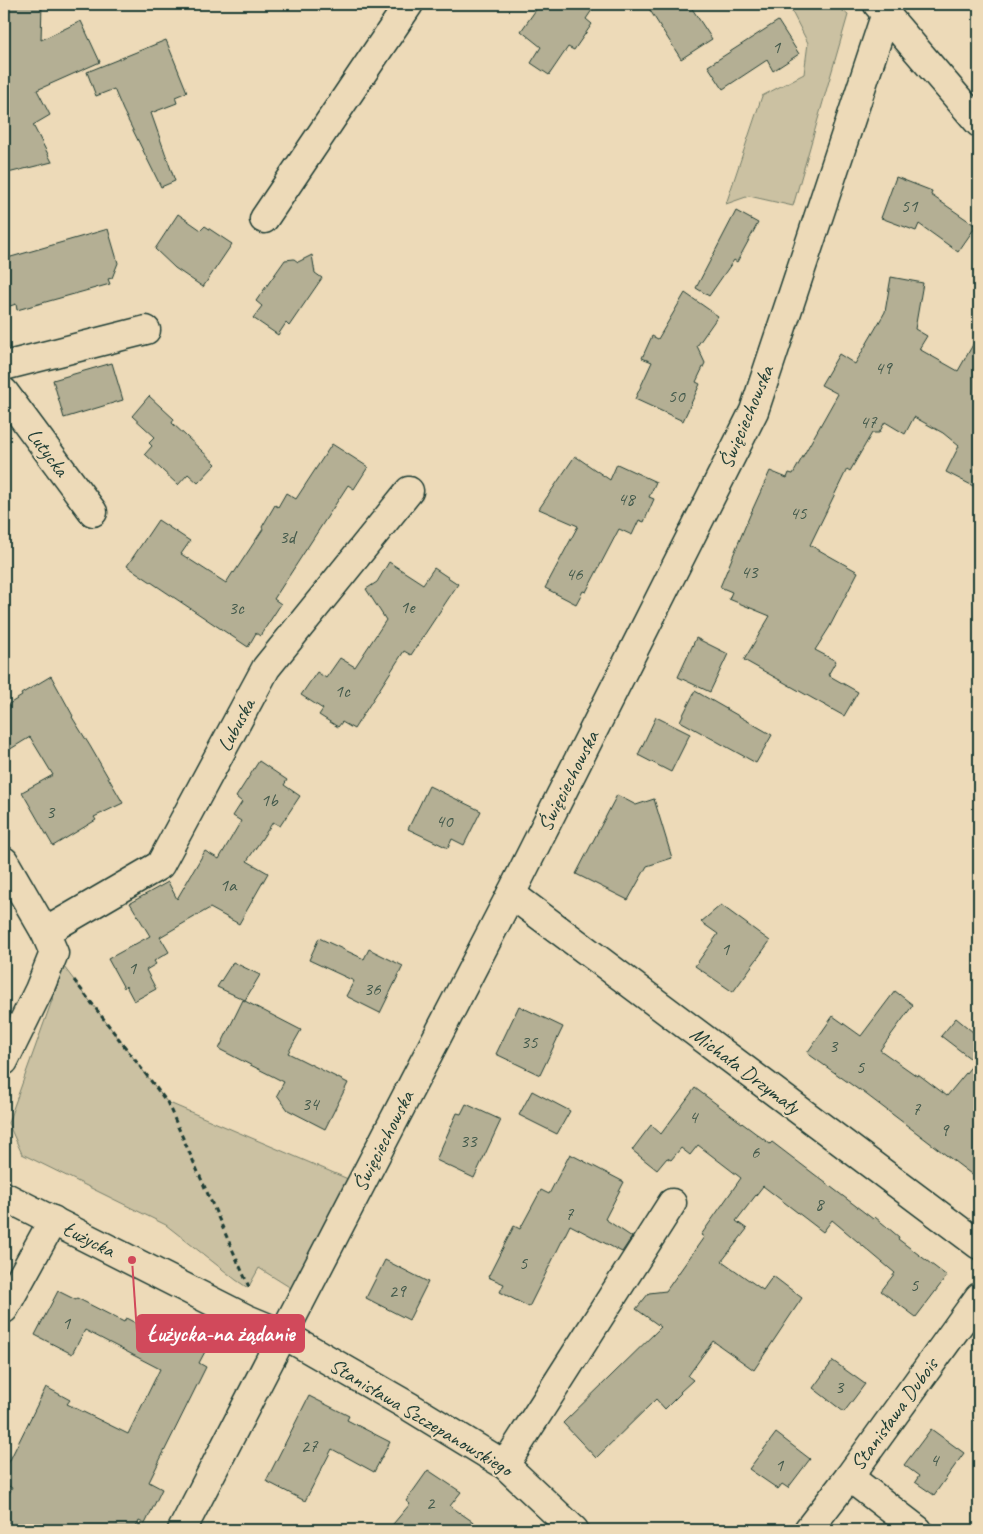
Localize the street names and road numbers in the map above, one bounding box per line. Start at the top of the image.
street label: Święciechowska [713,360,780,472]
street label: Lutycka [21,423,76,483]
street label: Lubuska [211,692,262,756]
street label: Święciechowska [532,725,605,836]
street label: Michała Drzymały [685,1020,806,1121]
street label: Święciechowska [347,1085,420,1196]
street label: Łużycka [59,1215,121,1264]
street label: Stanisława Dubois [844,1351,945,1475]
street label: Stanisława Szczepanowskiego [325,1352,519,1483]

